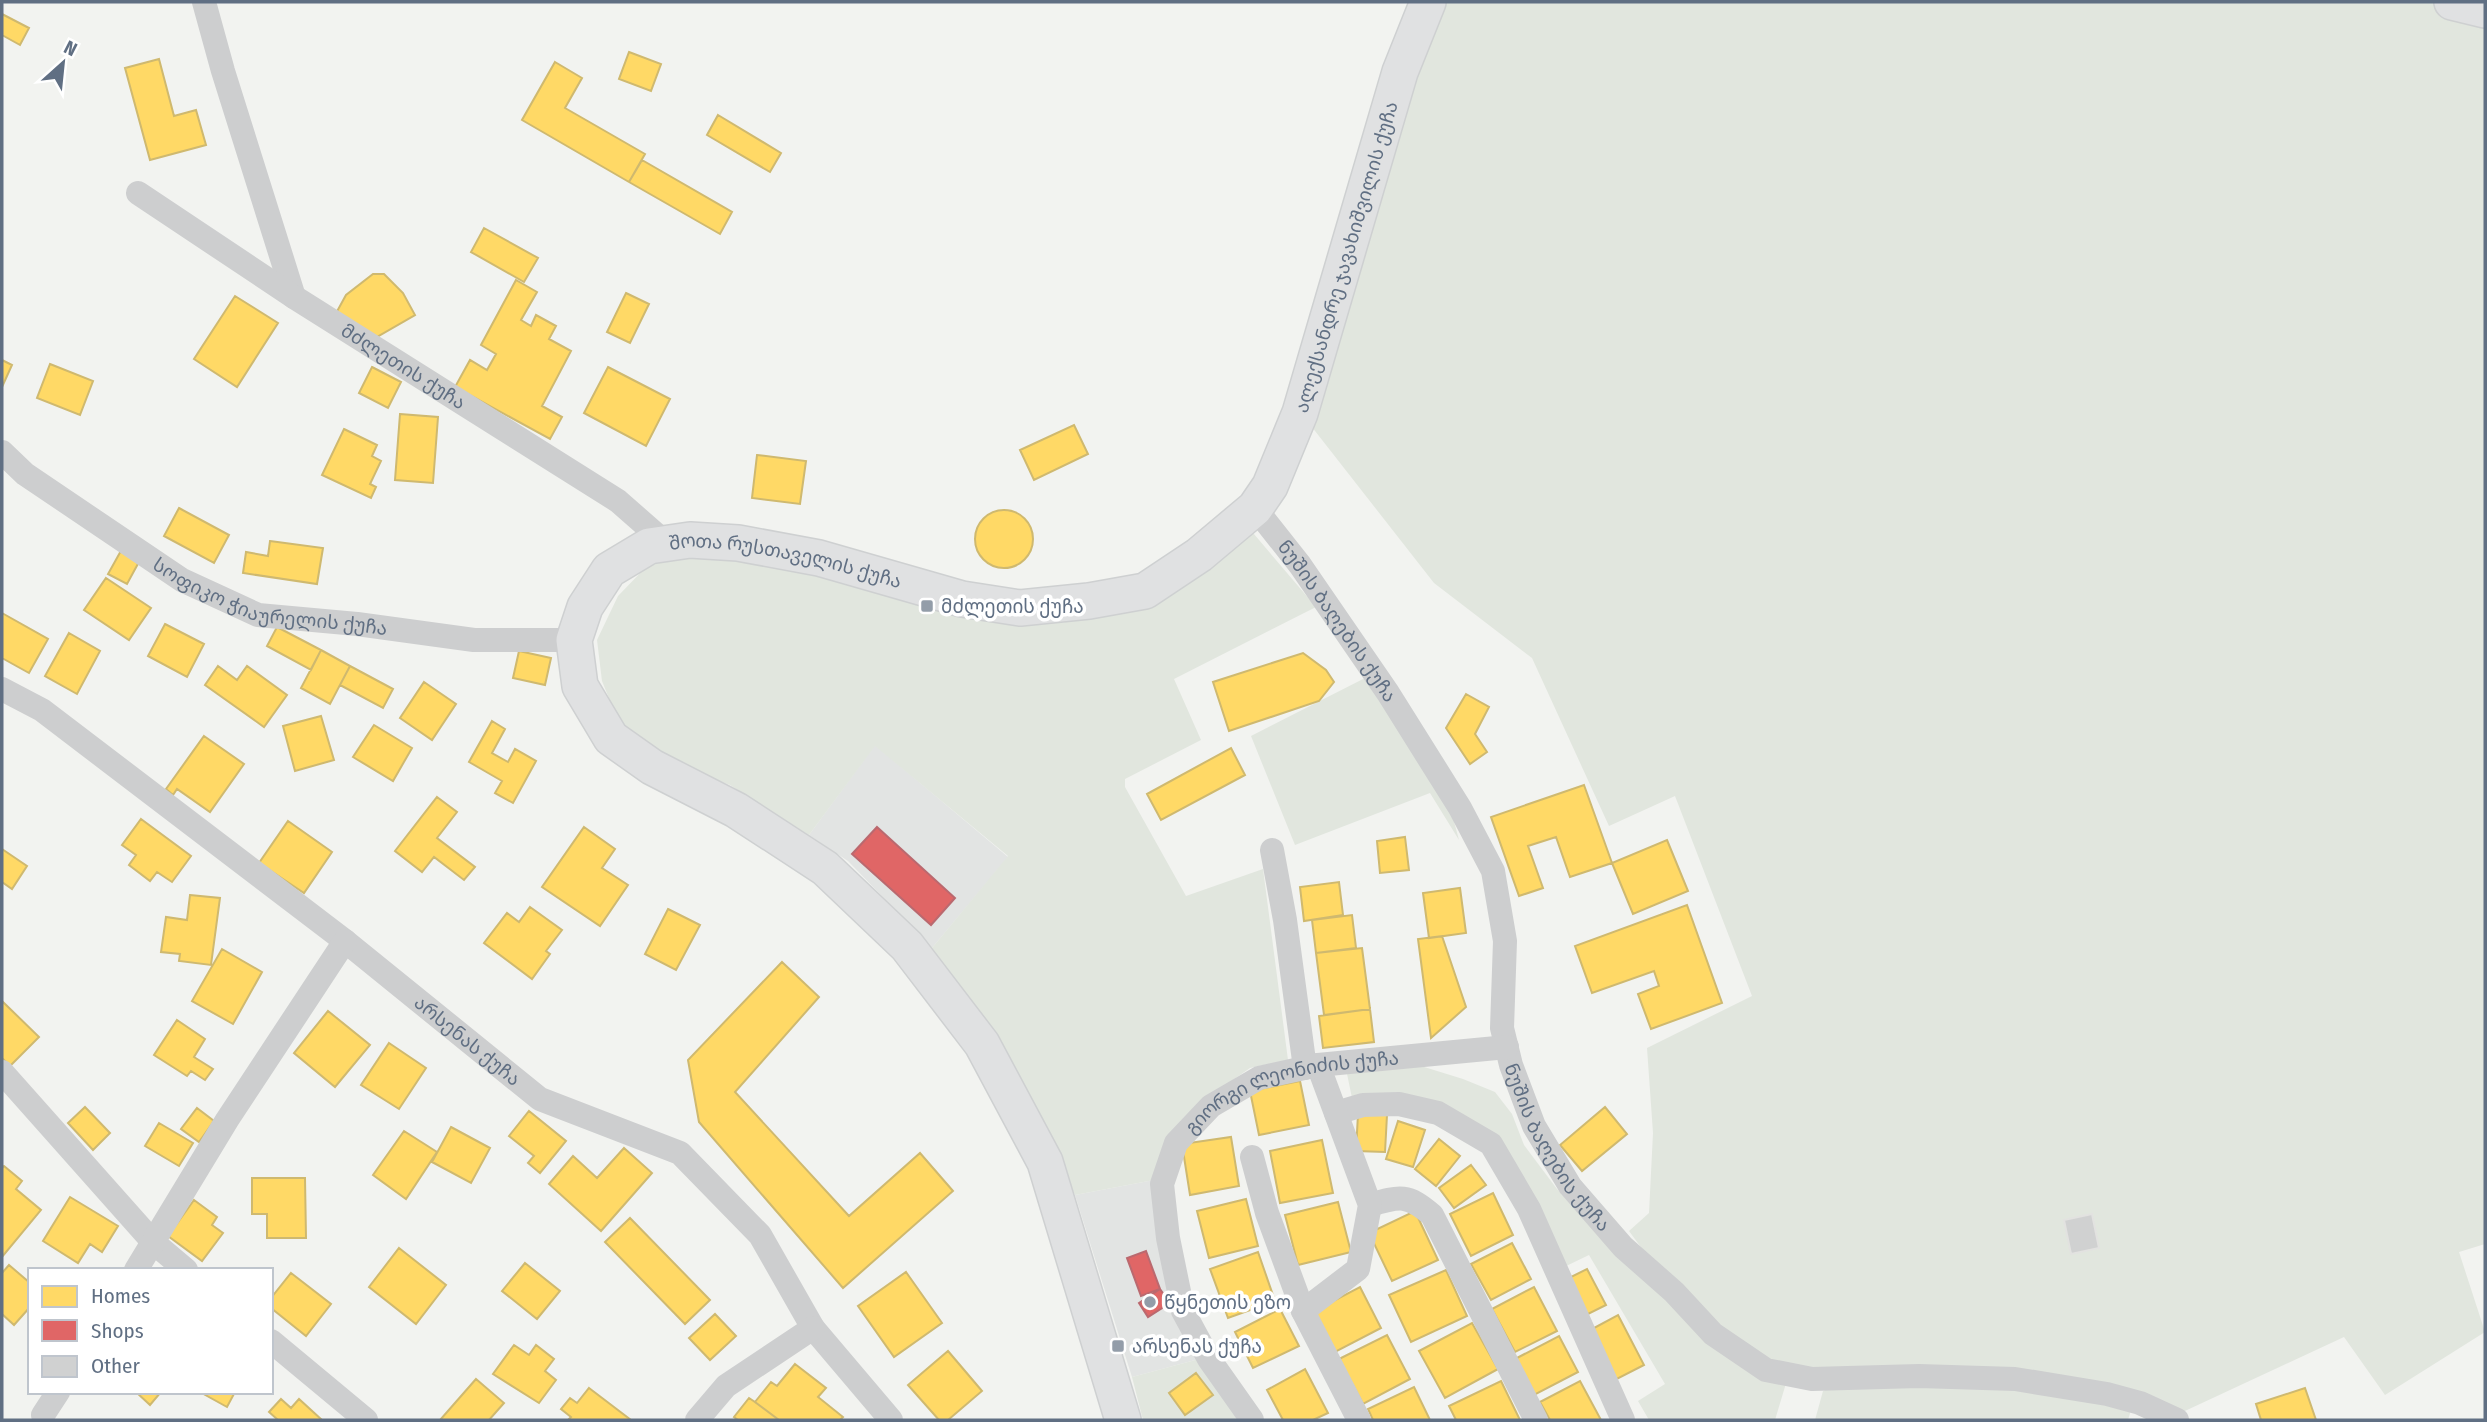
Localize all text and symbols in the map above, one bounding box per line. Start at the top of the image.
north arrow [28,28,98,98]
text: N [60,35,81,61]
street label: ალექსანდრე ჯავახიშვილის ქუჩა [1289,98,1402,415]
street label: მძლეთის ქუჩა [337,318,470,414]
street label: შოთა რუსთაველის ქუჩა [667,528,904,593]
street label: ნუშის ბაღების ქუჩა [1273,535,1402,706]
street label: სოფიკო ჭიაურელის ქუჩა [149,552,389,640]
place label: მძლეთის ქუჩა [941,595,1084,619]
marker: მძლეთის ქუჩა [919,598,935,614]
street label: არსენას ქუჩა [410,990,525,1090]
street label: გიორგი ლეონიძის ქუჩა [1179,1046,1400,1138]
street label: ნუშის ბაღების ქუჩა [1500,1060,1615,1236]
legend [28,1268,273,1394]
text: Homes [91,1283,150,1309]
place label: წყნეთის ეზო [1164,1291,1291,1314]
marker: წყნეთის ეზო [1142,1294,1158,1310]
text: Shops [91,1318,144,1344]
place label: არსენას ქუჩა [1132,1335,1262,1358]
marker: არსენას ქუჩა [1110,1338,1126,1354]
text: Other [91,1353,140,1379]

